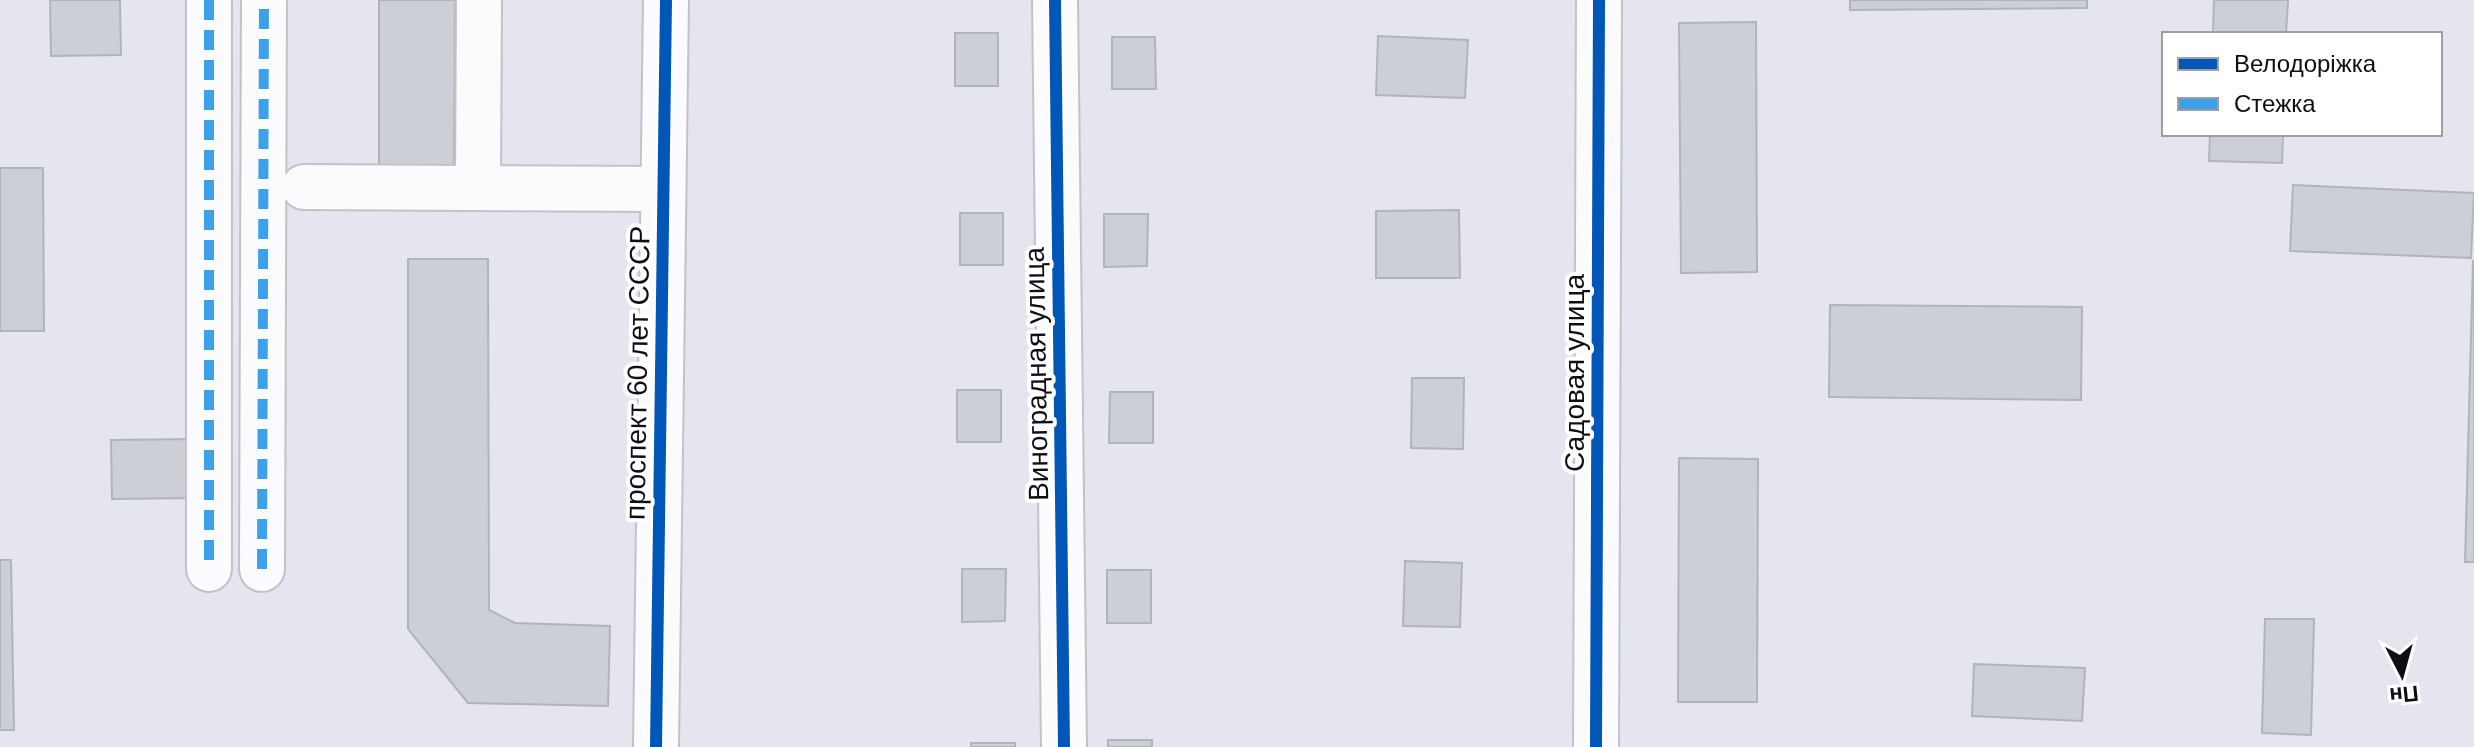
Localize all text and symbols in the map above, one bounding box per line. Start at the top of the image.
legend [2162,32,2442,136]
text: Велодоріжка [2234,50,2377,77]
text: Стежка [2234,90,2316,117]
street label: проспект 60 лет СССР [619,226,656,520]
street label: Виноградная улица [1019,246,1054,501]
street label: Садовая улица [1559,274,1590,472]
north arrow [2362,635,2442,715]
text: Пн [2388,680,2420,708]

